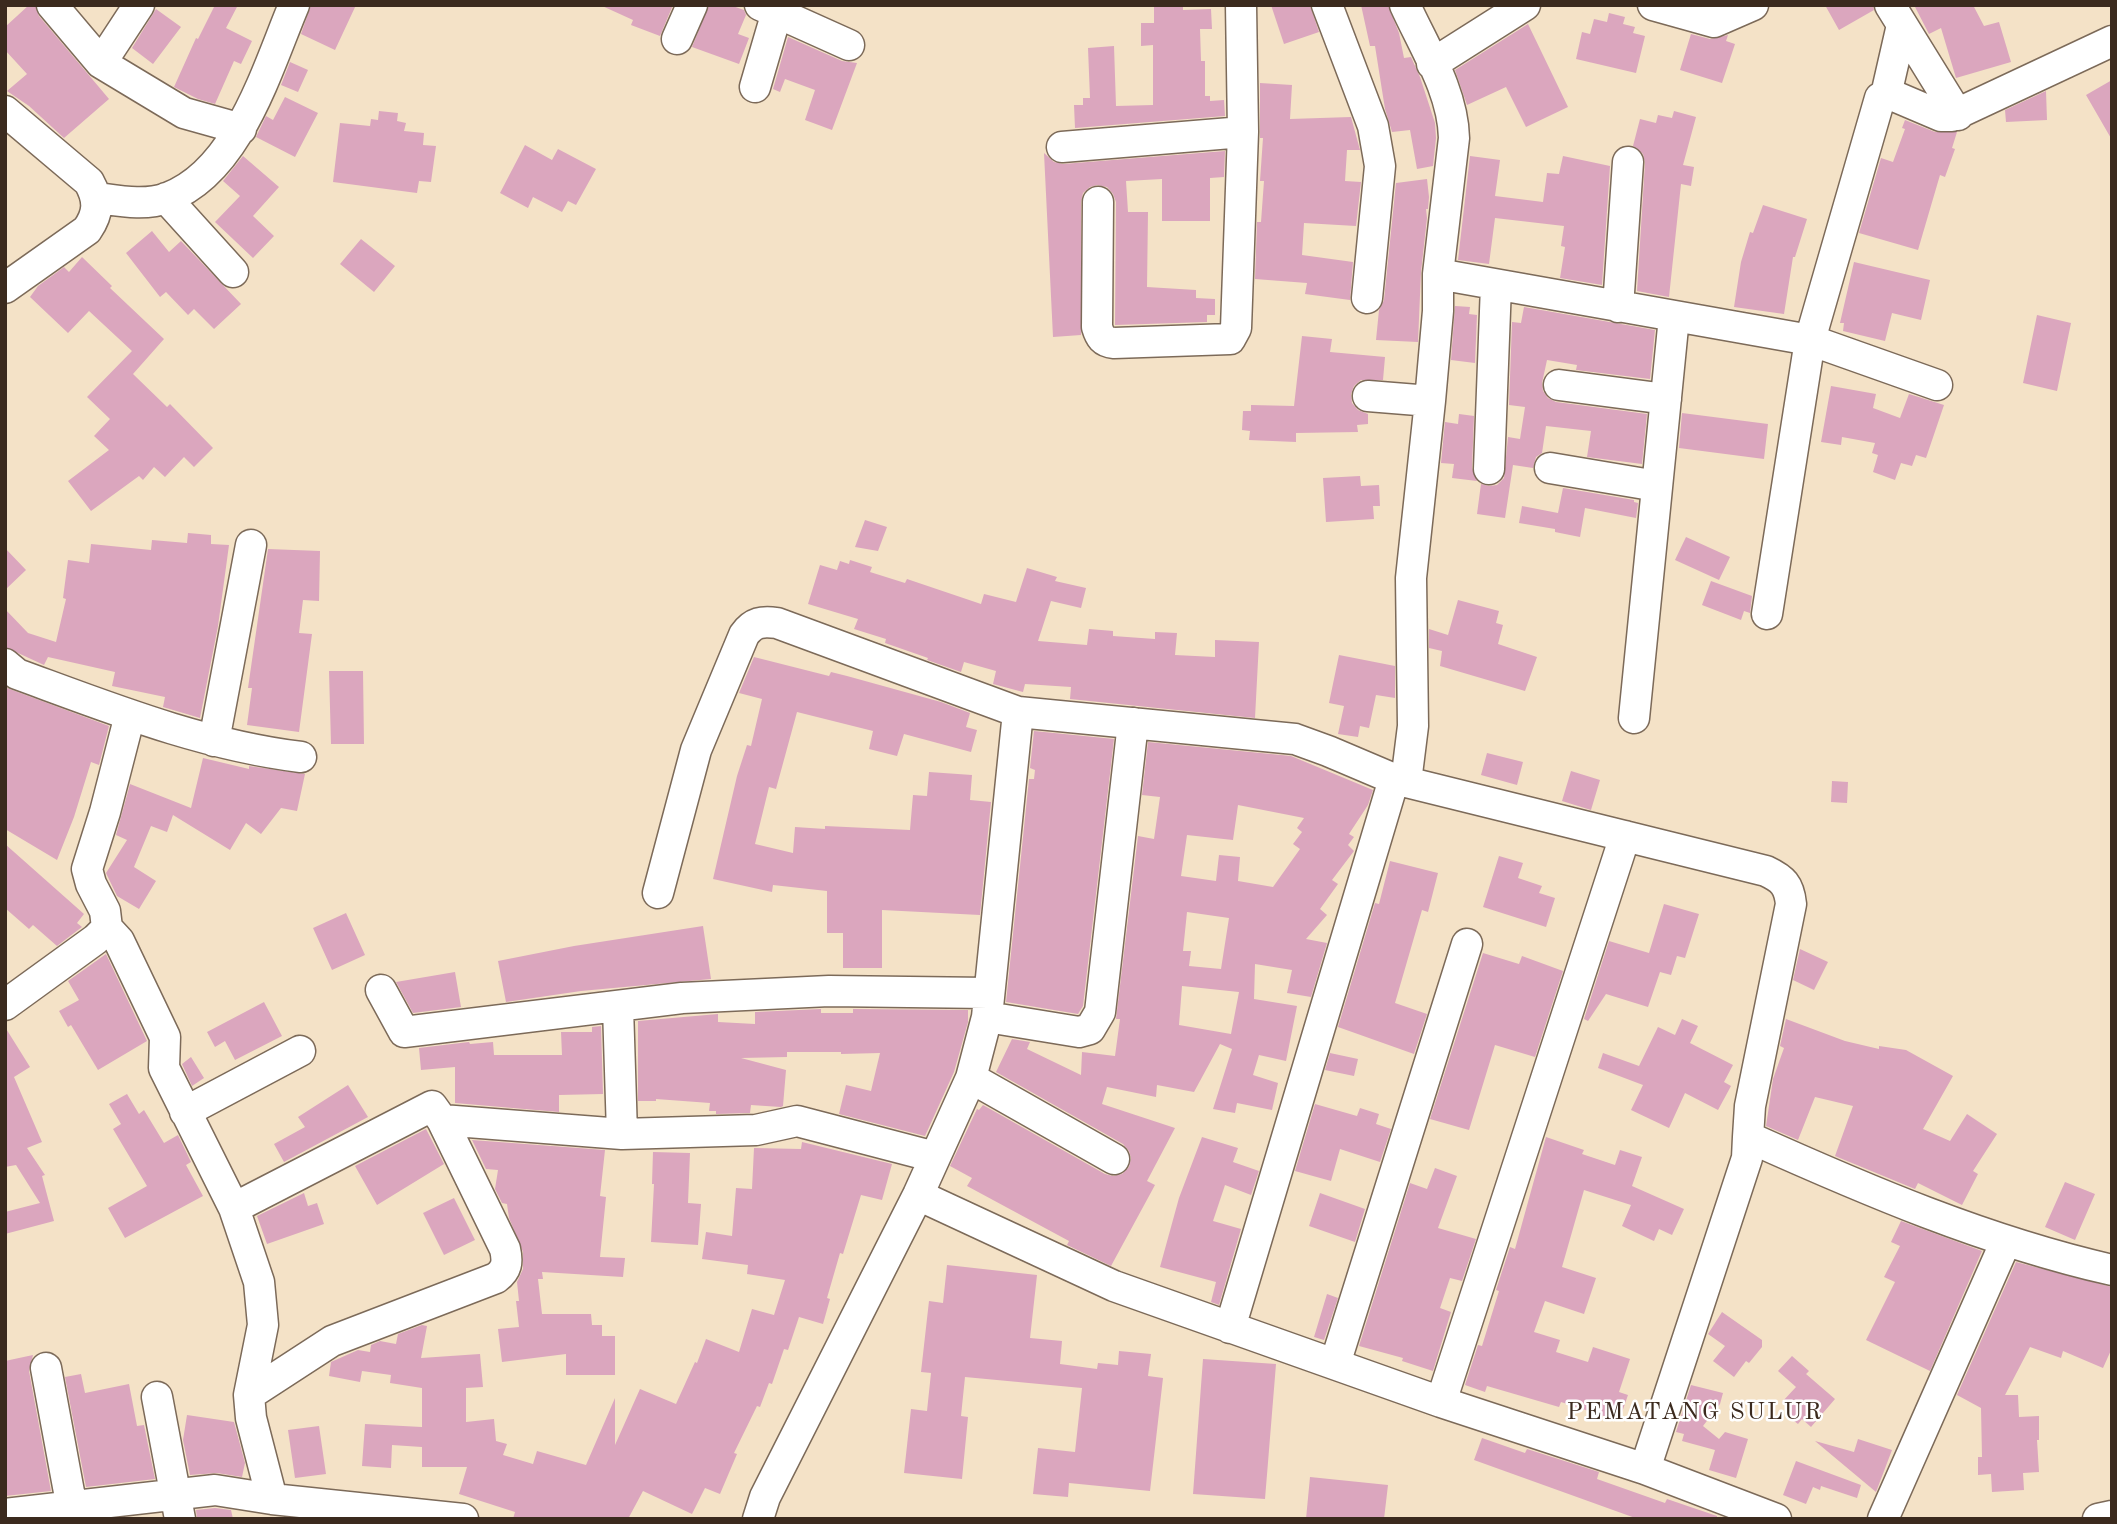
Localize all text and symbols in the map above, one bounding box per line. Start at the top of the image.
district label: PEMATANG SULUR [1568,1399,1822,1427]

